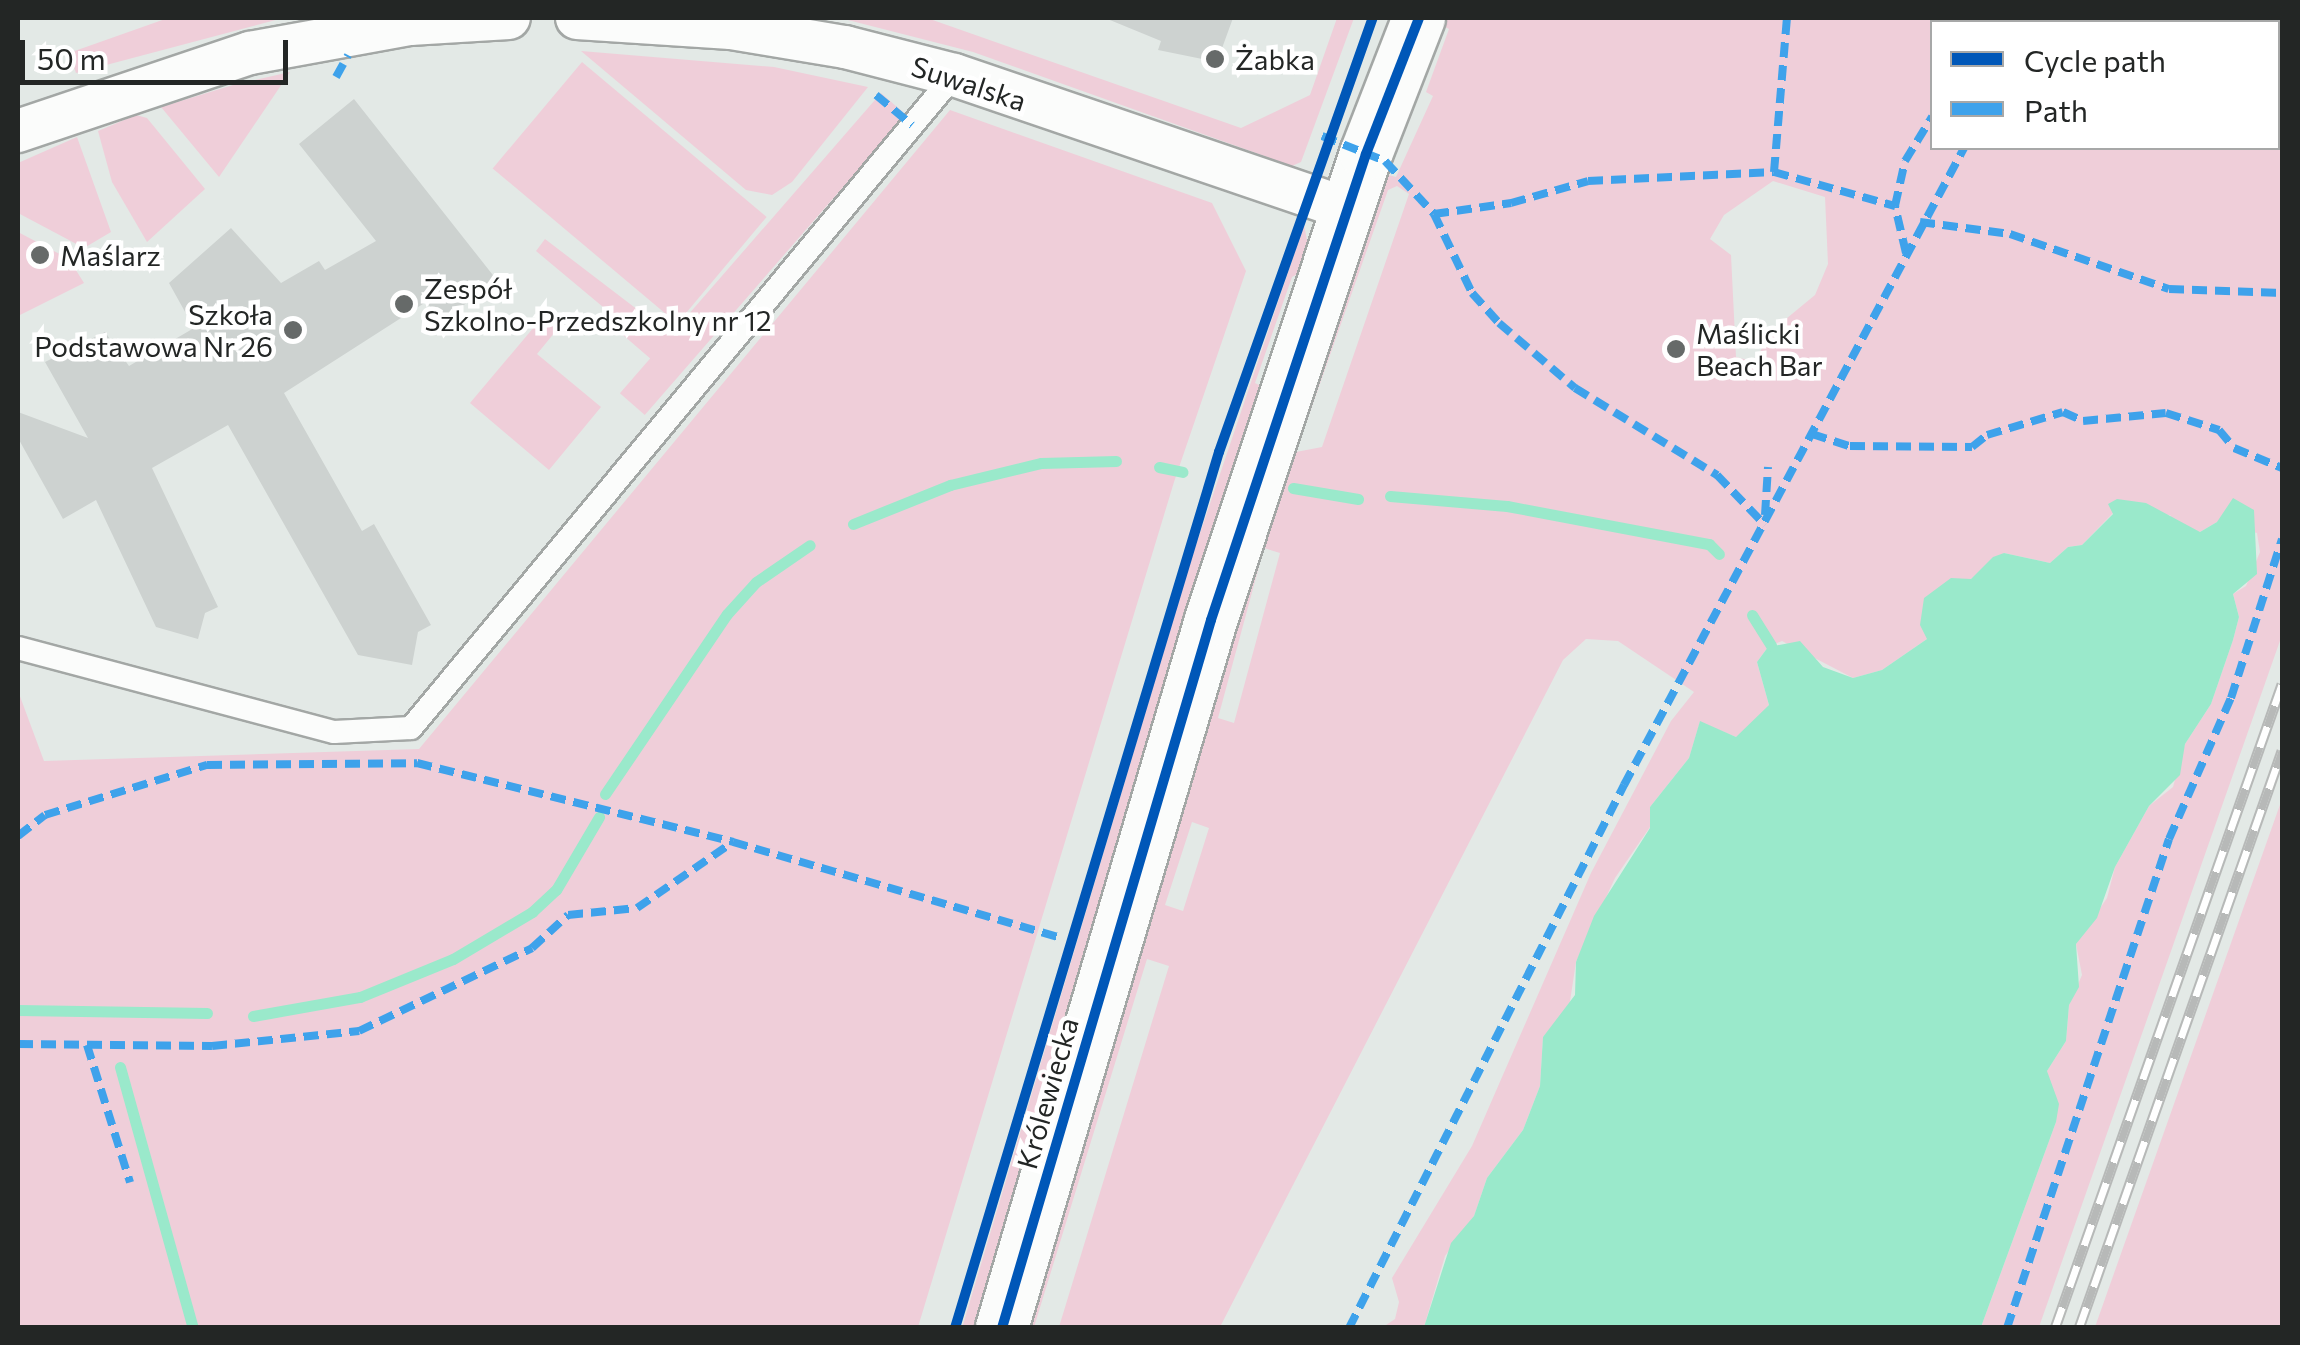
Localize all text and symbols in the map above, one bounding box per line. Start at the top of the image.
scale bar [25,20,292,82]
legend [1930,20,2280,150]
text: 50 m [37,39,106,76]
text: Cycle path [2024,41,2166,78]
place label: Żabka [1235,42,1315,76]
marker: Żabka [1204,48,1226,70]
street label: Suwalska [907,49,1031,117]
text: Path [2024,91,2088,128]
place label: Maślarz [60,238,161,272]
marker: Maślarz [29,244,51,266]
place label: Zespół Szkolno-Przedszkolny nr 12 [424,271,772,337]
marker: Zespół Szkolno-Przedszkolny nr 12 [393,293,415,315]
place label: Szkoła Podstawowa Nr 26 [34,297,273,363]
place label: Maślicki Beach Bar [1696,316,1823,382]
marker: Szkoła Podstawowa Nr 26 [282,319,304,341]
marker: Maślicki Beach Bar [1665,338,1687,360]
street label: Królewiecka [1009,1013,1085,1173]

